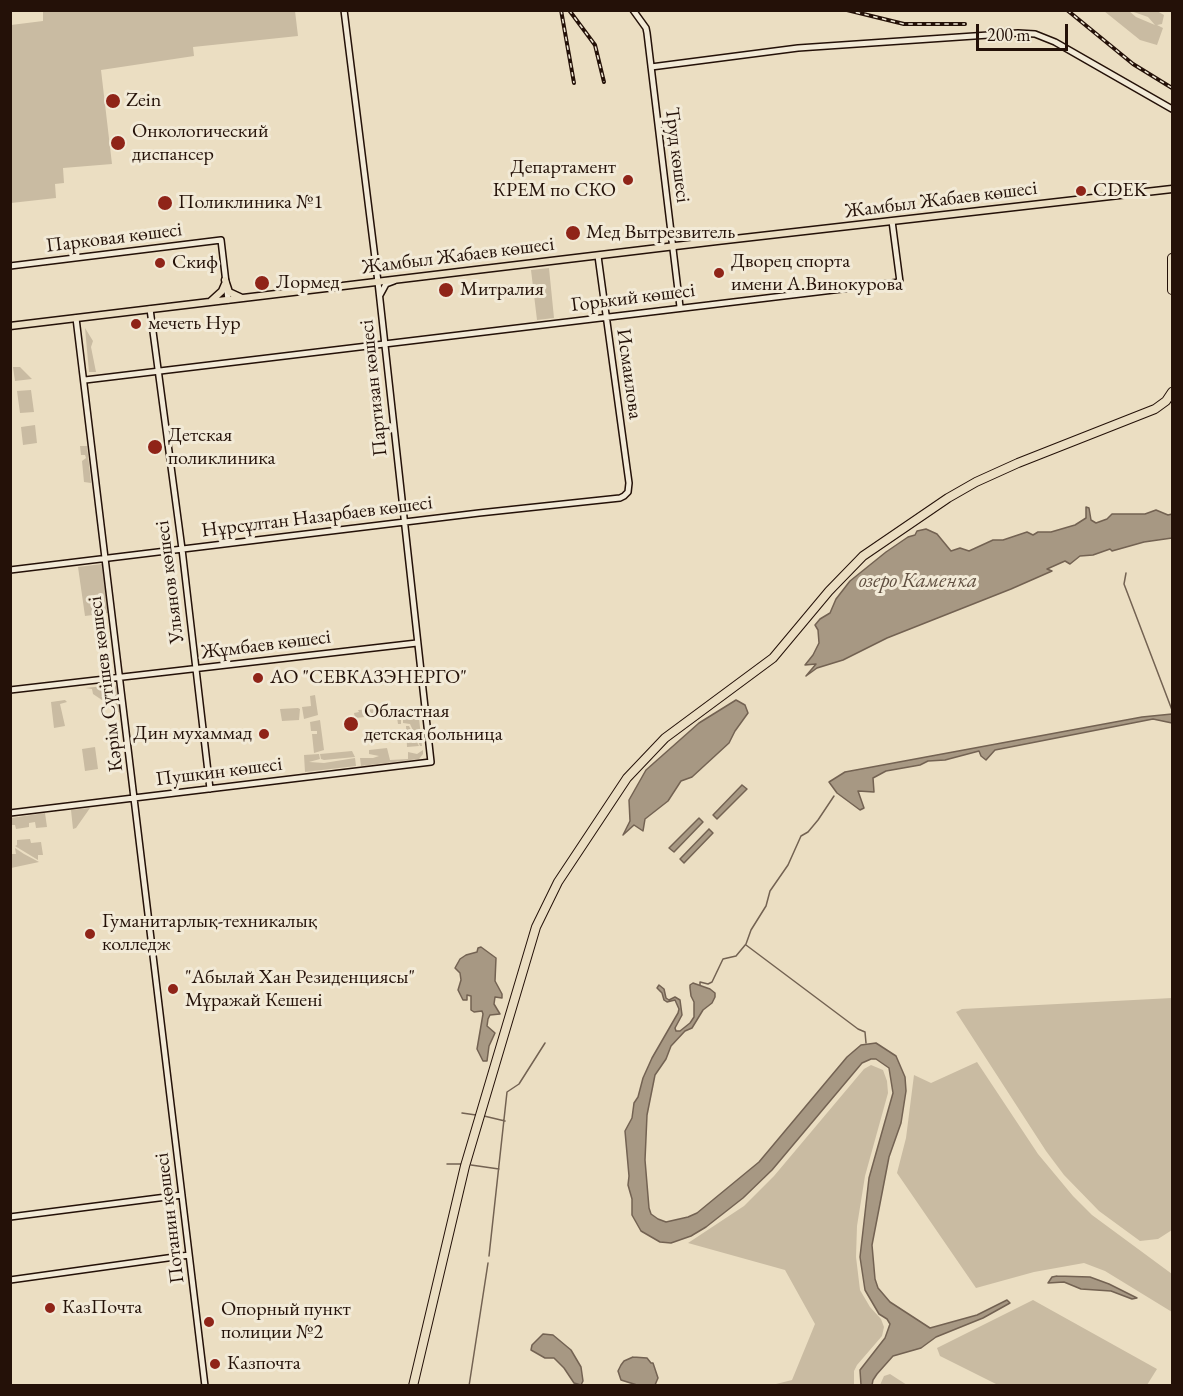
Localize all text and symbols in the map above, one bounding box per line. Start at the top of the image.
scale bar [979,12,1070,50]
text: 200 m [987,23,1031,46]
place label: Zein [126,89,161,113]
marker: Zein [104,92,122,110]
street label: Труд көшесі [659,106,695,204]
place label: Онкологический диспансер [132,120,268,167]
marker: Онкологический диспансер [109,134,127,152]
place label: Департамент КРЕМ по СКО [493,156,616,203]
marker: Департамент КРЕМ по СКО [621,173,635,187]
street label: Жамбыл Жабаев көшесі [843,176,1039,224]
place label: CDEK [1093,179,1147,203]
marker: CDEK [1074,184,1088,198]
place label: Поликлиника №1 [178,191,323,215]
marker: Поликлиника №1 [156,194,174,212]
street label: Парковая көшесі [45,218,183,258]
place label: Мед Вытрезвитель [586,221,735,245]
marker: Мед Вытрезвитель [564,224,582,242]
street label: Жамбыл Жабаев көшесі [360,232,556,280]
place label: Дворец спорта имени А.Винокурова [731,250,903,297]
place label: Скиф [172,251,218,275]
marker: Скиф [153,256,167,270]
marker: Дворец спорта имени А.Винокурова [712,266,726,280]
place label: Лормед [276,271,340,295]
marker: Лормед [253,274,271,292]
place label: Митралия [460,278,544,302]
street label: Горький көшесі [570,278,696,318]
marker: Митралия [437,281,455,299]
place label: мечеть Нур [148,312,241,336]
marker: мечеть Нур [129,317,143,331]
street label: Партизан көшесі [355,318,393,458]
street label: Исмаилова [611,327,647,421]
place label: Детская поликлиника [168,424,276,471]
marker: Детская поликлиника [146,438,164,456]
street label: Нұрсұлтан Назарбаев көшесі [200,491,434,543]
street label: Ульянов көшесі [151,519,189,645]
water label: озеро Каменка [859,568,977,594]
street label: Кәрім Сүтішев көшесі [83,595,129,773]
street label: Жұмбаев көшесі [200,625,332,665]
place label: АО "СЕВКАЗЭНЕРГО" [270,666,467,690]
marker: АО "СЕВКАЗЭНЕРГО" [251,671,265,685]
place label: Областная детская больница [364,700,503,747]
marker: Областная детская больница [342,715,360,733]
place label: Дин мухаммад [133,722,252,746]
marker: Дин мухаммад [257,727,271,741]
street label: Пушкин көшесі [154,752,284,792]
place label: Гуманитарлық-техникалық колледж [102,910,317,957]
marker: Гуманитарлық-техникалық колледж [83,927,97,941]
place label: "Абылай Хан Резиденциясы" Мұражай Кешені [185,966,415,1013]
marker: "Абылай Хан Резиденциясы" Мұражай Кешені [166,982,180,996]
street label: Потанин көшесі [150,1151,190,1285]
place label: КазПочта [62,1296,142,1320]
place label: Опорный пункт полиции №2 [221,1298,351,1345]
marker: КазПочта [43,1301,57,1315]
marker: Опорный пункт полиции №2 [202,1315,216,1329]
place label: Казпочта [227,1352,301,1376]
marker: Казпочта [208,1357,222,1371]

